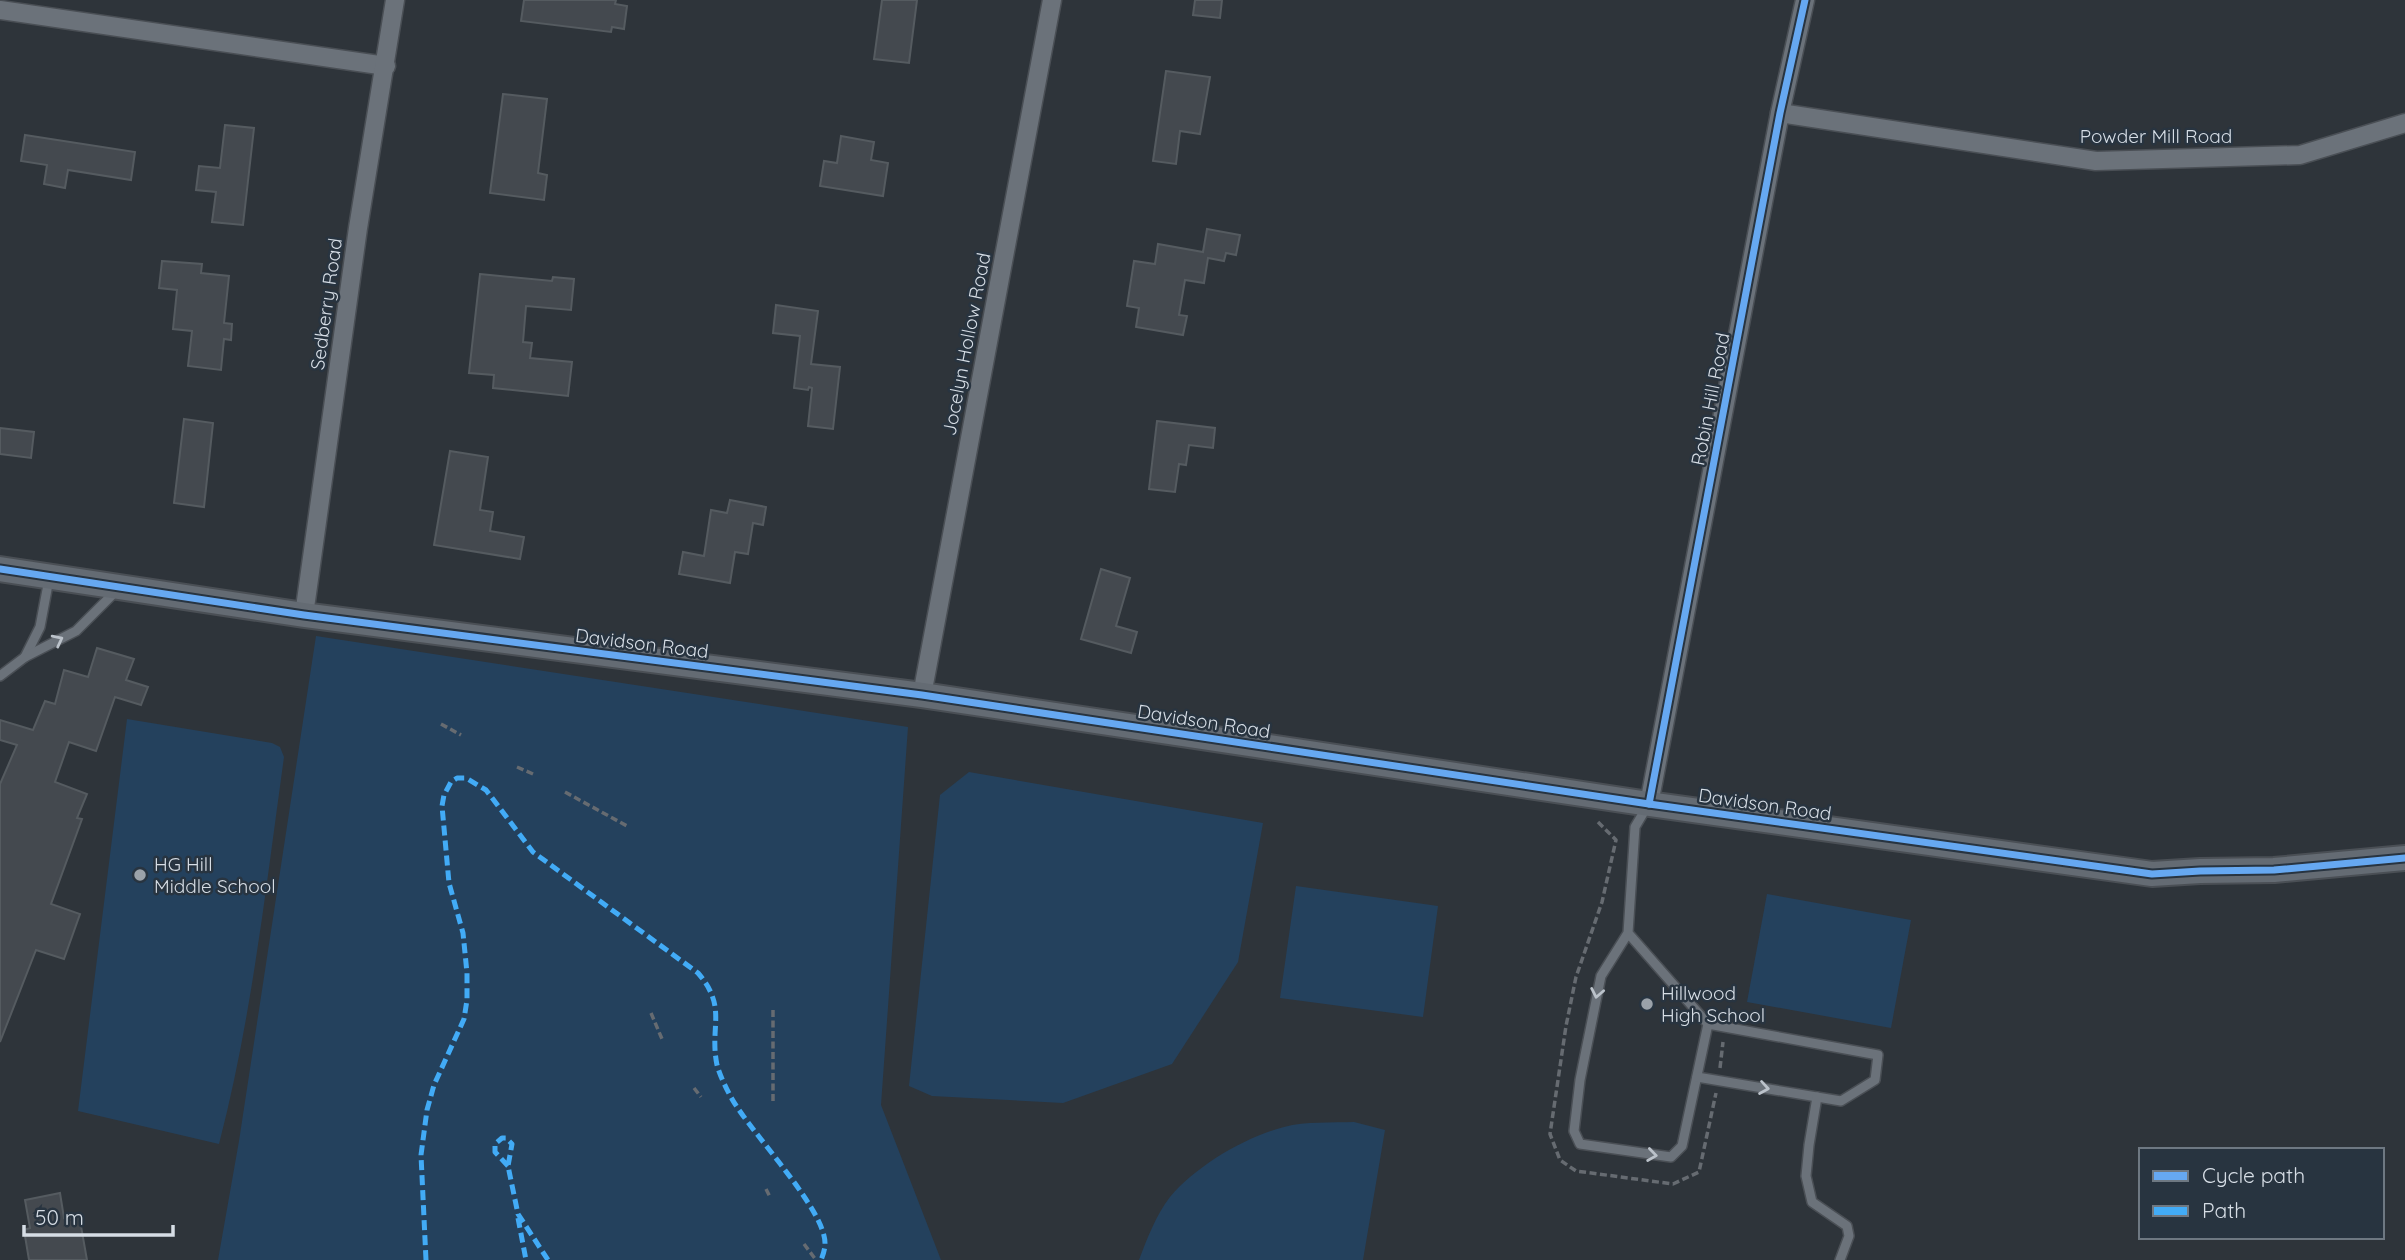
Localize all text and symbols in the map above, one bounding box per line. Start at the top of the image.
street label: Powder Mill Road [2080,124,2232,148]
street label: Sedberry Road [305,237,347,371]
street label: Jocelyn Hollow Road [936,251,996,437]
street label: Robin Hill Road [1685,331,1735,467]
street label: Davidson Road [574,623,710,663]
one-way arrow [51,635,63,649]
street label: Davidson Road [1136,699,1272,743]
street label: Davidson Road [1697,783,1833,825]
place label: HG Hill Middle School [154,852,276,898]
marker: HG Hill Middle School [132,867,148,883]
place label: Hillwood High School [1661,981,1765,1027]
one-way arrow [1591,987,1606,999]
marker: Hillwood High School [1639,996,1655,1012]
one-way arrow [1758,1080,1770,1095]
one-way arrow [1646,1147,1658,1162]
legend [2139,1148,2384,1239]
text: Cycle path [2202,1162,2305,1188]
scale bar [24,1194,173,1238]
text: Path [2202,1197,2246,1223]
text: 50 m [35,1204,84,1230]

